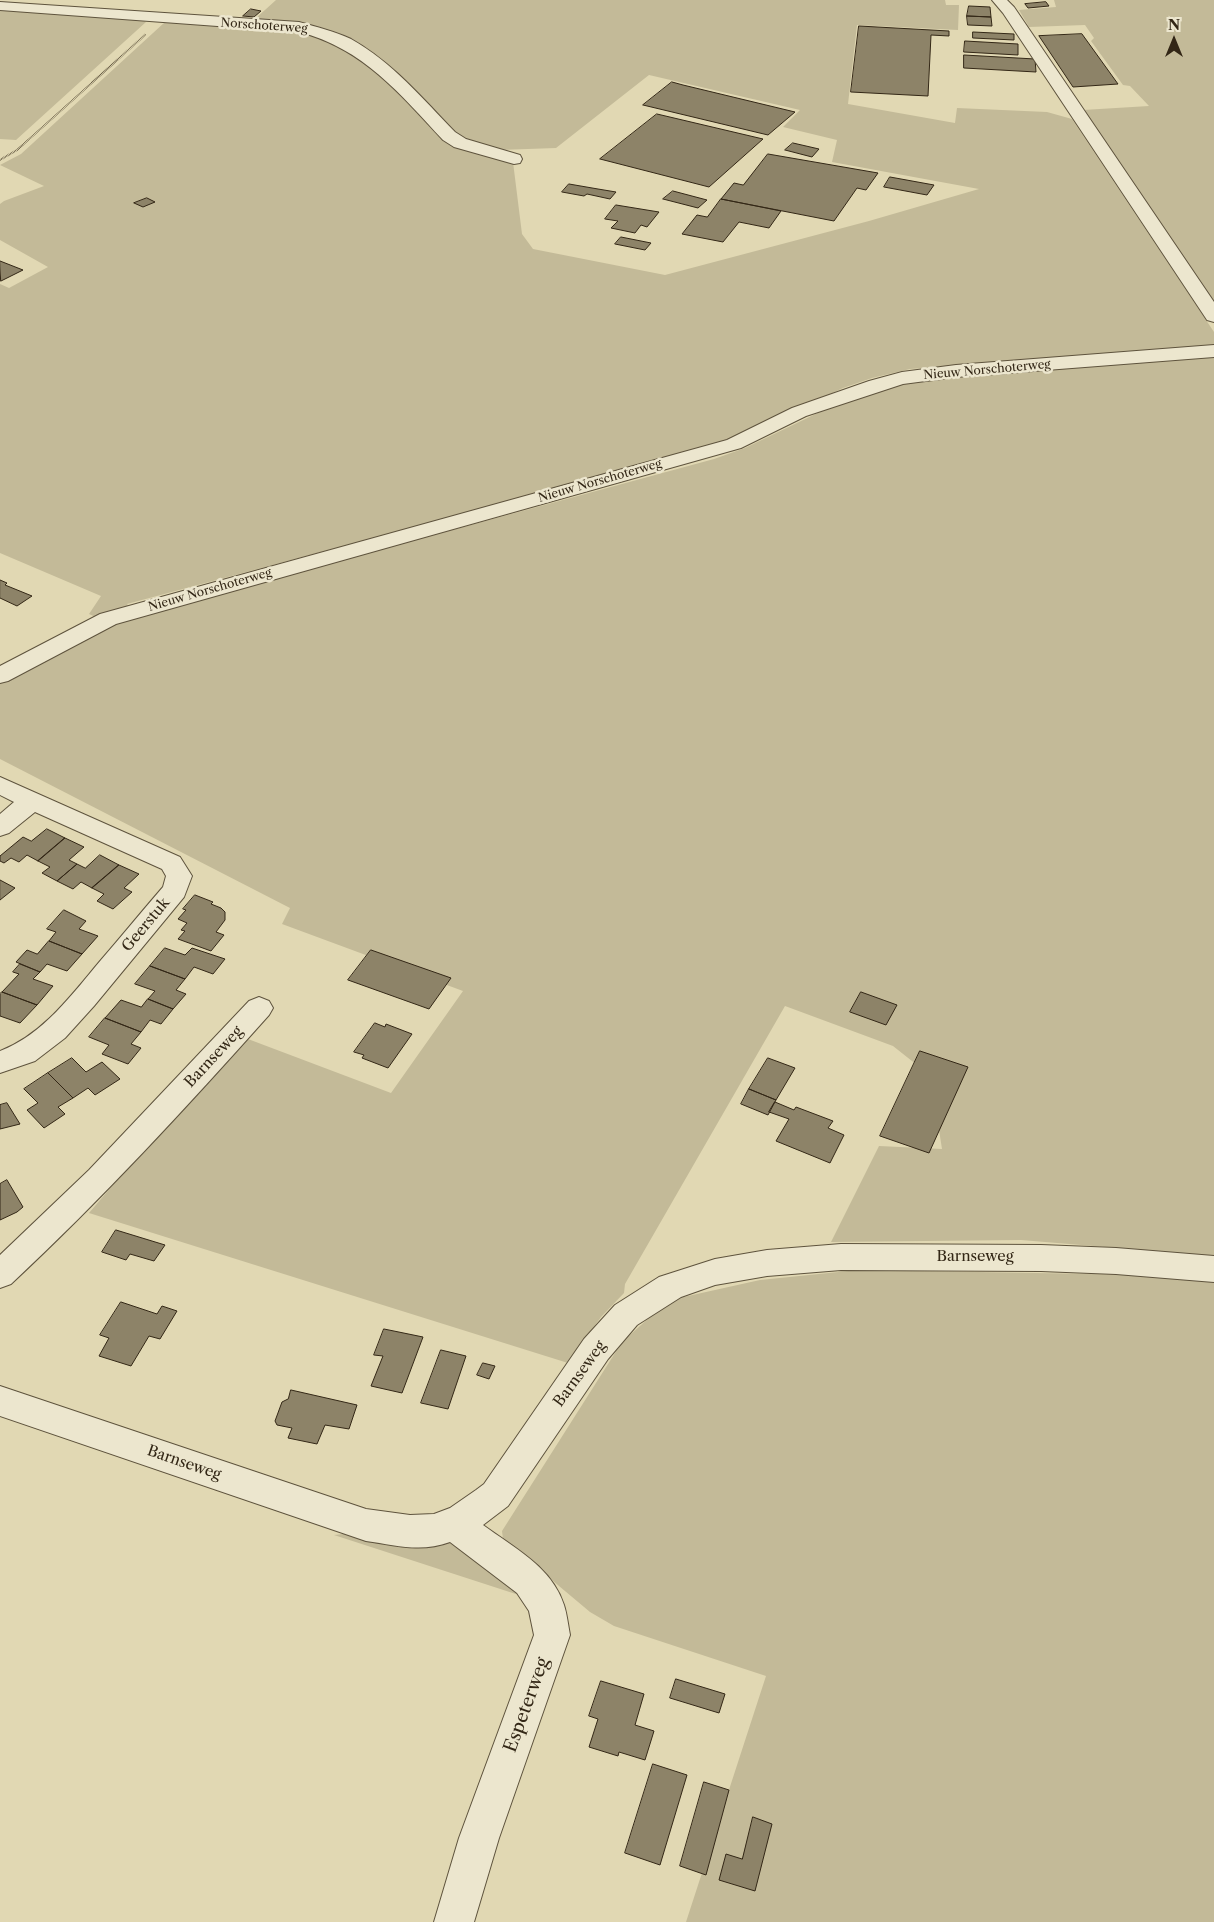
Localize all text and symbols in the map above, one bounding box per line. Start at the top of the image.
north arrow [1149,15,1199,65]
street label: Norschoterweg [220,16,308,36]
text: N [1168,16,1180,34]
street label: Nieuw Norschoterweg [923,357,1051,383]
street label: Nieuw Norschoterweg [537,456,663,506]
street label: Nieuw Norschoterweg [147,565,273,615]
street label: Geerstuk [118,894,174,956]
street label: Barnseweg [181,1023,247,1091]
street label: Barnseweg [936,1248,1014,1266]
street label: Barnseweg [550,1338,610,1410]
street label: Barnseweg [145,1442,223,1484]
street label: Espeterweg [500,1655,554,1755]

